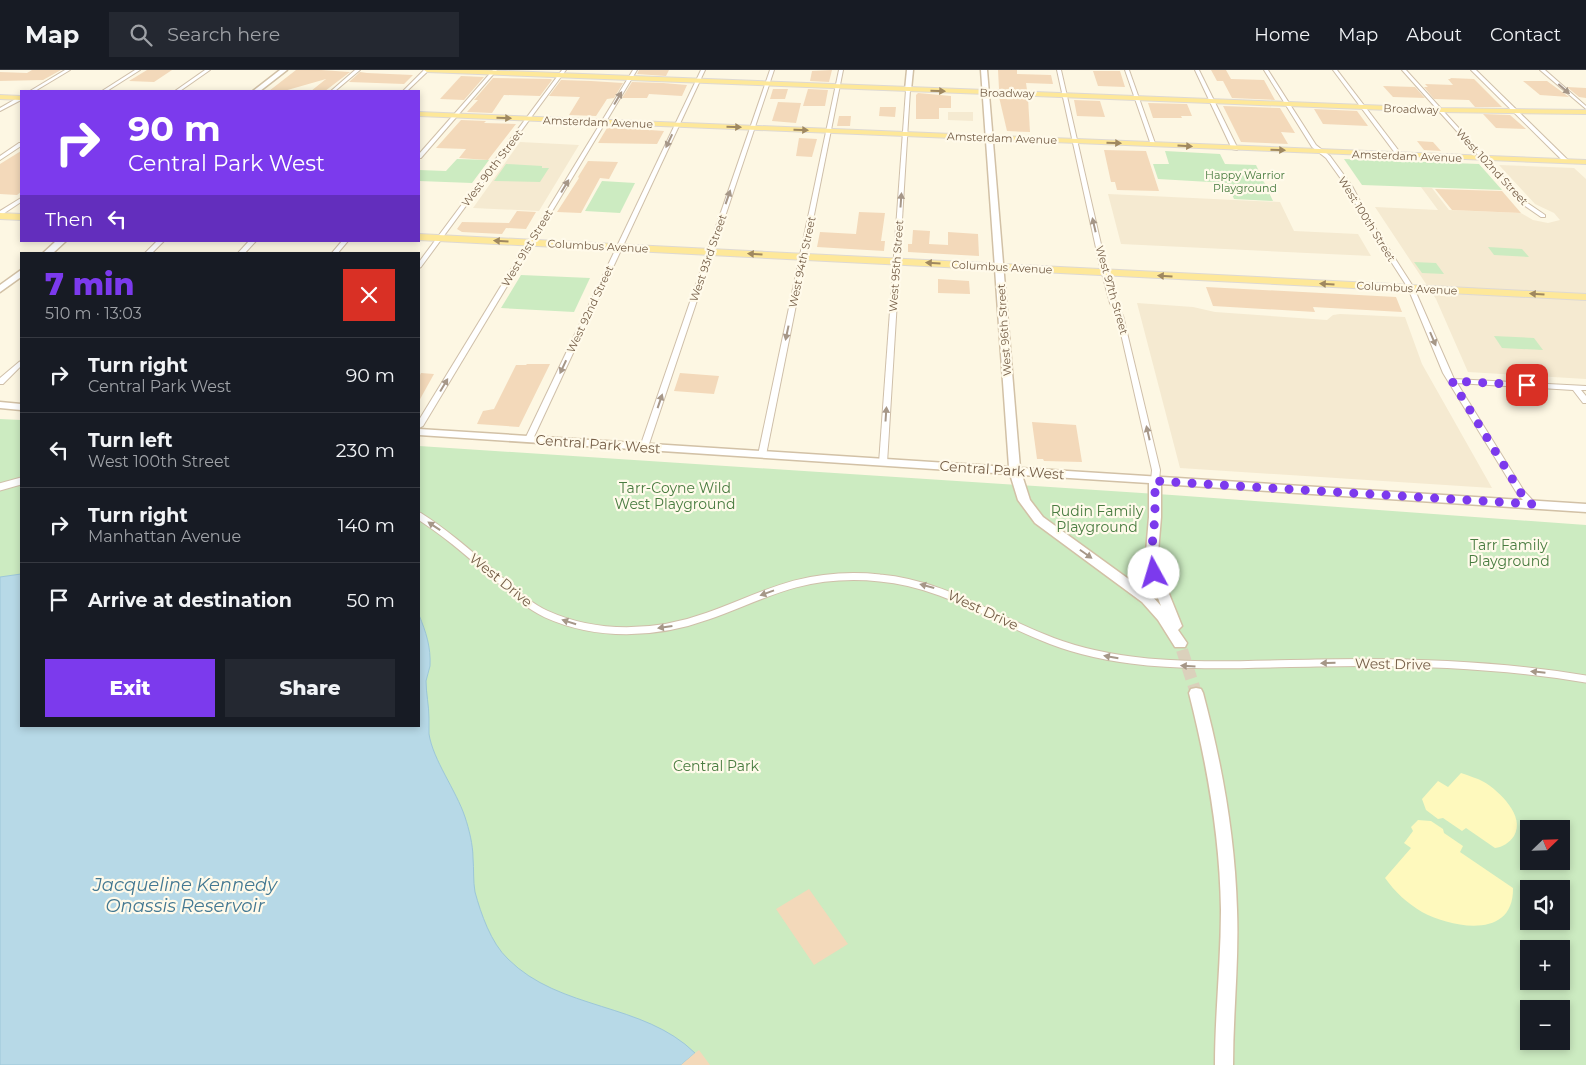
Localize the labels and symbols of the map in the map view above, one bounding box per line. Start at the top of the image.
one-way arrow [1558,83,1570,95]
street label: Broadway [979,86,1035,100]
one-way arrow [931,88,947,96]
one-way arrow [613,92,622,105]
street label: Broadway [1383,101,1439,117]
street label: Amsterdam Avenue [543,113,654,131]
one-way arrow [496,114,512,122]
one-way arrow [726,123,742,131]
street label: West 90th Street [458,126,526,209]
one-way arrow [793,126,809,134]
street label: West 102nd Street [1453,126,1531,209]
street label: Amsterdam Avenue [947,129,1058,147]
one-way arrow [665,134,673,148]
one-way arrow [1106,139,1122,147]
one-way arrow [1178,143,1194,151]
one-way arrow [1270,147,1286,155]
street label: Amsterdam Avenue [1352,147,1463,165]
park label: Happy Warrior Playground [1205,168,1285,195]
street label: West 100th Street [1335,174,1399,265]
one-way arrow [560,179,569,192]
one-way arrow [725,189,733,204]
one-way arrow [897,191,905,207]
street label: West 91st Street [498,206,556,289]
street label: West 93rd Street [686,212,730,304]
street label: West 94th Street [785,215,819,309]
one-way arrow [1090,218,1098,233]
street label: West 95th Street [886,219,906,312]
street label: Columbus Avenue [547,236,649,256]
one-way arrow [492,237,508,245]
street label: West 97th Street [1093,244,1132,337]
one-way arrow [746,249,762,257]
street label: Columbus Avenue [951,257,1053,277]
one-way arrow [925,259,941,267]
street label: West 92nd Street [564,263,617,355]
one-way arrow [1157,271,1173,279]
street label: Columbus Avenue [1356,278,1458,298]
one-way arrow [1319,279,1335,287]
street label: West 96th Street [994,283,1014,377]
one-way arrow [1529,290,1545,298]
one-way arrow [783,325,791,341]
one-way arrow [1429,332,1437,346]
one-way arrow [559,360,567,374]
pin [1506,364,1548,406]
one-way arrow [440,378,449,391]
one-way arrow [656,393,664,408]
one-way arrow [882,406,890,422]
one-way arrow [1144,426,1152,441]
street label: Central Park West [535,431,661,457]
street label: Central Park West [939,457,1065,483]
park label: Tarr-Coyne Wild West Playground [615,479,735,513]
park label: Rudin Family Playground [1051,502,1144,536]
one-way arrow [428,521,441,531]
park label: Tarr Family Playground [1468,536,1550,570]
position arrow [1127,546,1179,598]
street label: West Drive [466,549,536,611]
one-way arrow [1079,549,1092,560]
one-way arrow [919,582,934,590]
street label: West Drive [945,586,1021,634]
one-way arrow [760,590,775,597]
one-way arrow [562,618,577,626]
one-way arrow [657,624,673,632]
one-way arrow [1102,652,1118,660]
street label: West Drive [1355,654,1431,674]
one-way arrow [1320,659,1336,667]
one-way arrow [1180,661,1196,669]
one-way arrow [1529,668,1545,676]
park label: Central Park [673,757,760,775]
north arrow [1520,820,1570,870]
water label: Jacqueline Kennedy Onassis Reservoir [92,874,278,917]

